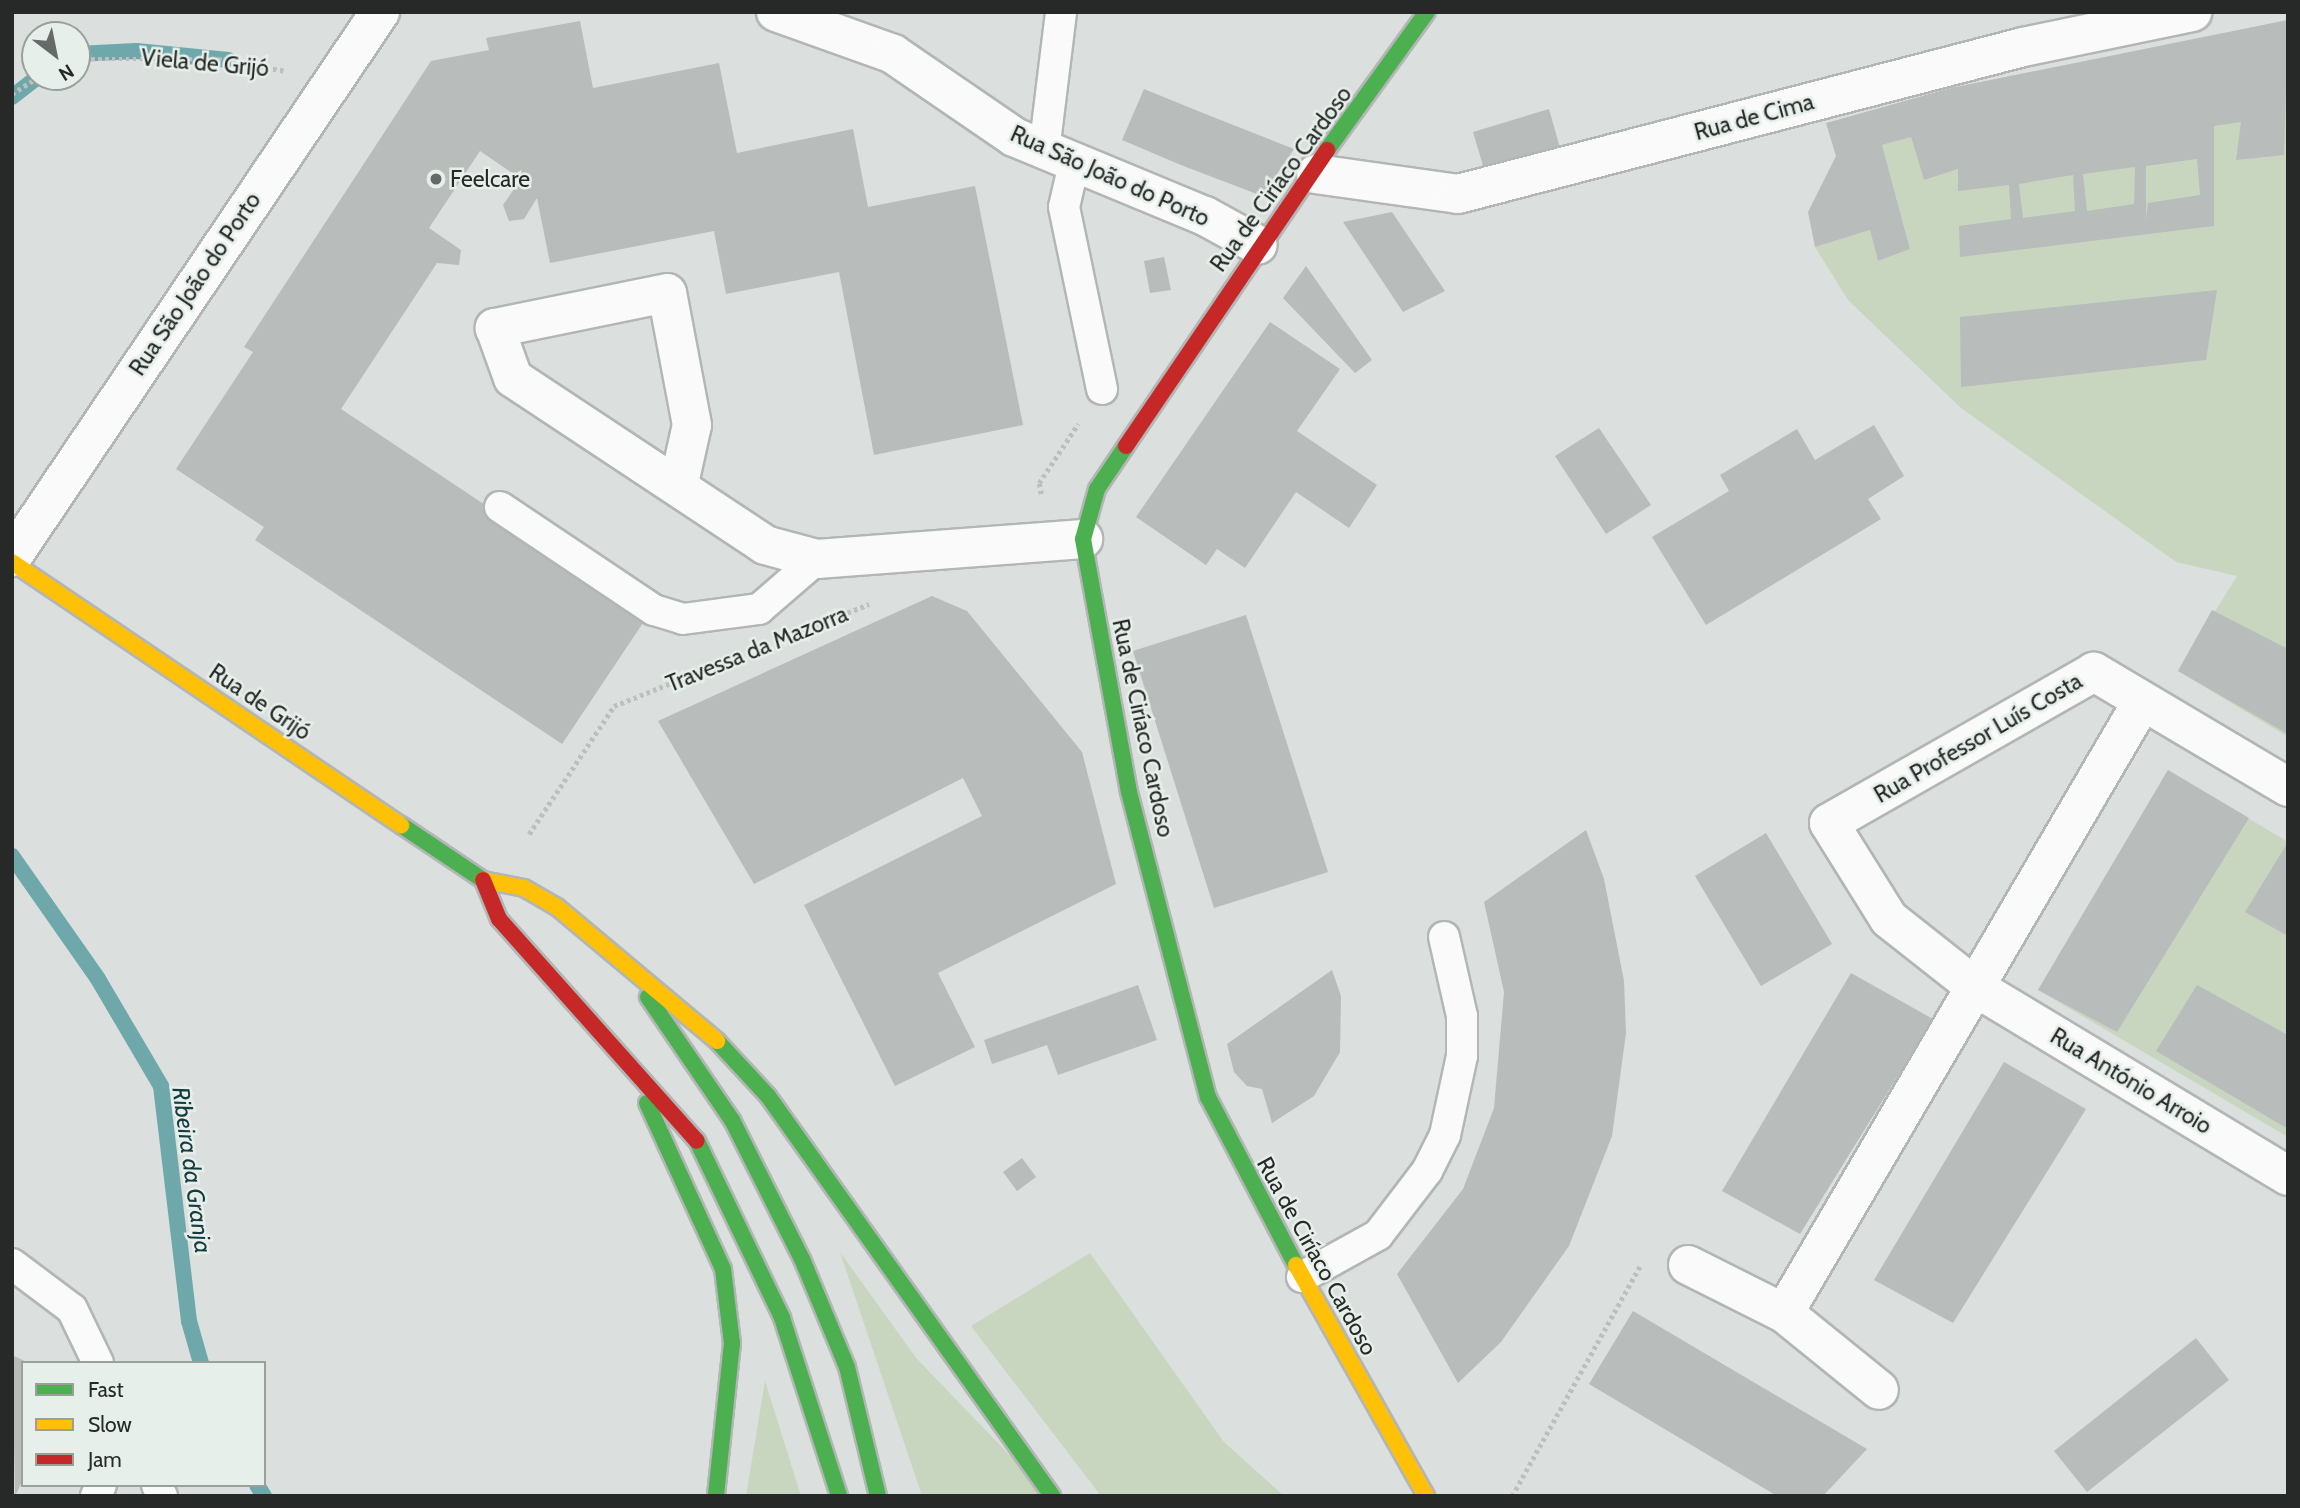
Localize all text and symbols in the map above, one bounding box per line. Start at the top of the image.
north arrow [21,21,91,91]
street label: Viela de Grijó [140,44,270,82]
text: N [55,59,78,86]
street label: Rua de Ciríaco Cardoso [1204,81,1358,277]
street label: Rua de Cima [1691,88,1817,146]
street label: Rua São João do Porto [1006,120,1214,232]
place label: Feelcare [450,165,530,193]
marker: Feelcare [428,171,444,187]
street label: Rua São João do Porto [123,187,267,381]
street label: Travessa da Mazorra [662,600,852,698]
street label: Rua de Ciríaco Cardoso [1106,616,1180,840]
street label: Rua de Grijó [204,658,316,746]
street label: Rua Professor Luís Costa [1869,667,2087,809]
street label: Rua António Arroio [2045,1022,2217,1140]
water label: Ribeira da Granja [166,1085,218,1255]
street label: Rua de Ciríaco Cardoso [1251,1152,1383,1360]
legend [21,1361,266,1487]
text: Fast [88,1377,124,1402]
text: Slow [88,1412,132,1437]
text: Jam [88,1447,122,1472]

